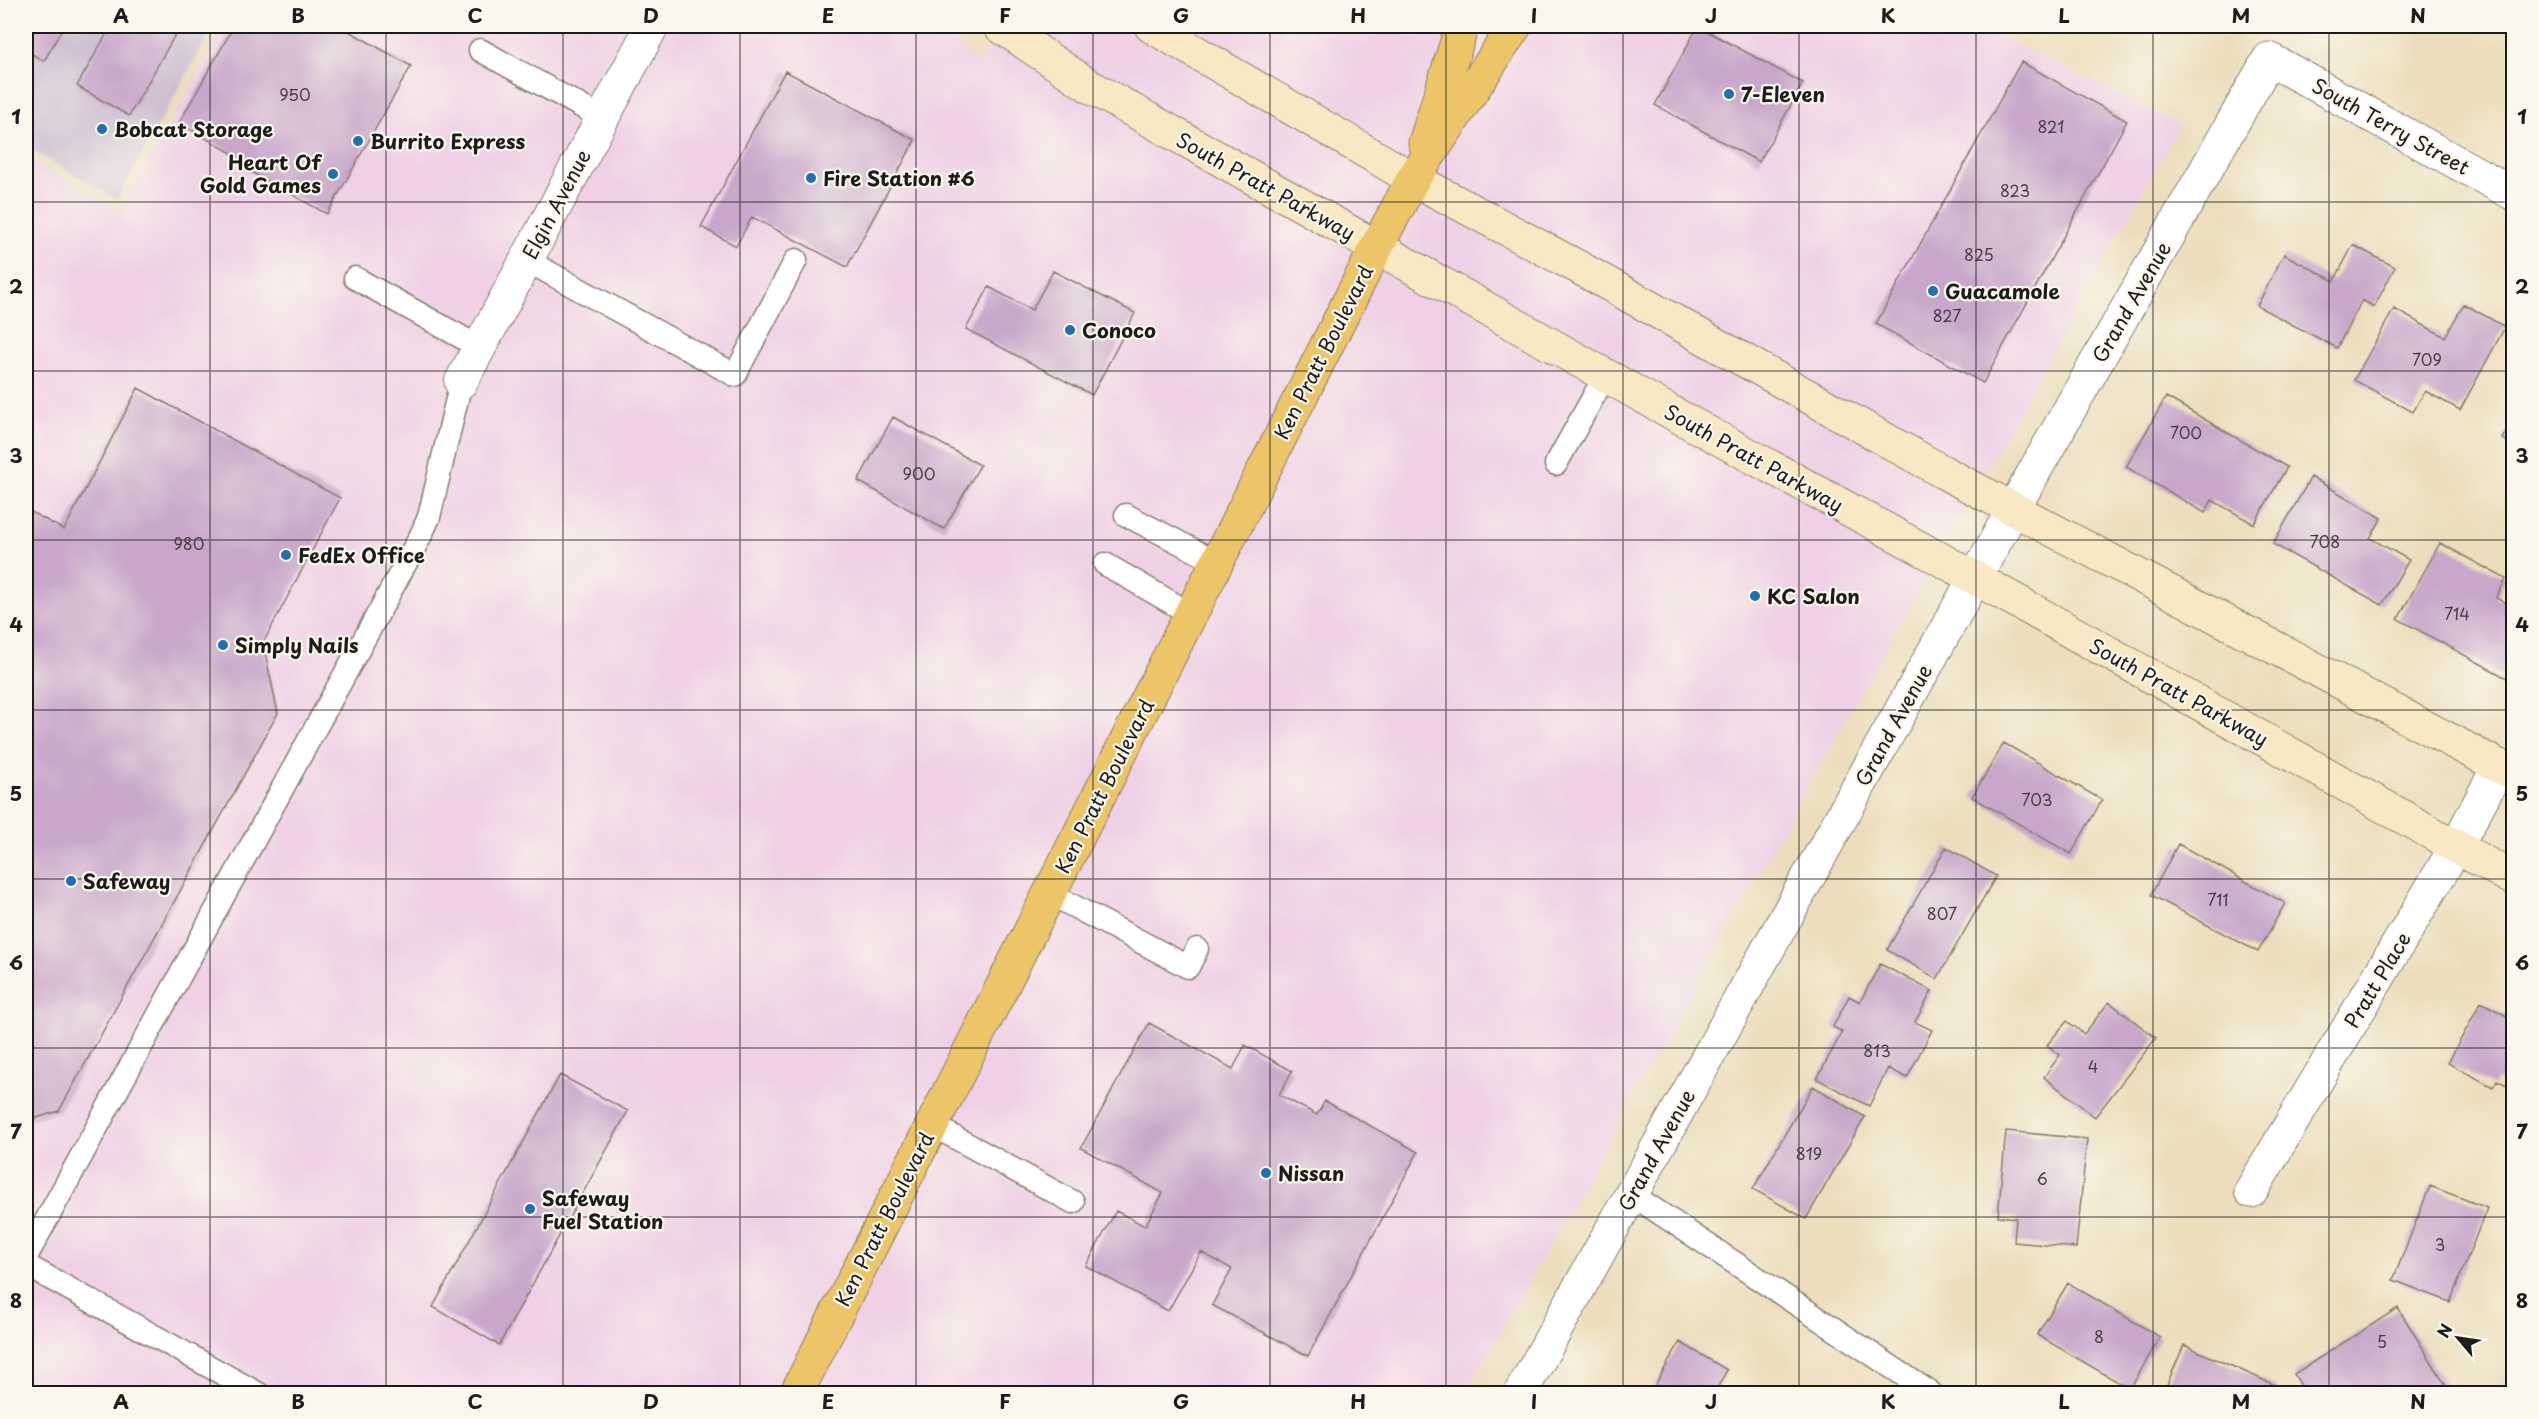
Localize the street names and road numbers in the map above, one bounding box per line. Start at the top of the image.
street label: South Terry Street [2307,70,2475,182]
street label: South Pratt Parkway [1171,124,1361,248]
street label: Elgin Avenue [514,144,598,264]
street label: Grand Avenue [2084,236,2178,368]
street label: Ken Pratt Boulevard [1266,260,1380,444]
street label: South Pratt Parkway [1659,396,1849,520]
street label: South Pratt Parkway [2084,630,2274,754]
street label: Grand Avenue [1847,658,1939,791]
street label: Ken Pratt Boulevard [1047,694,1161,878]
street label: Pratt Place [2336,926,2418,1034]
street label: Grand Avenue [1610,1083,1702,1216]
street label: Ken Pratt Boulevard [827,1127,941,1311]

